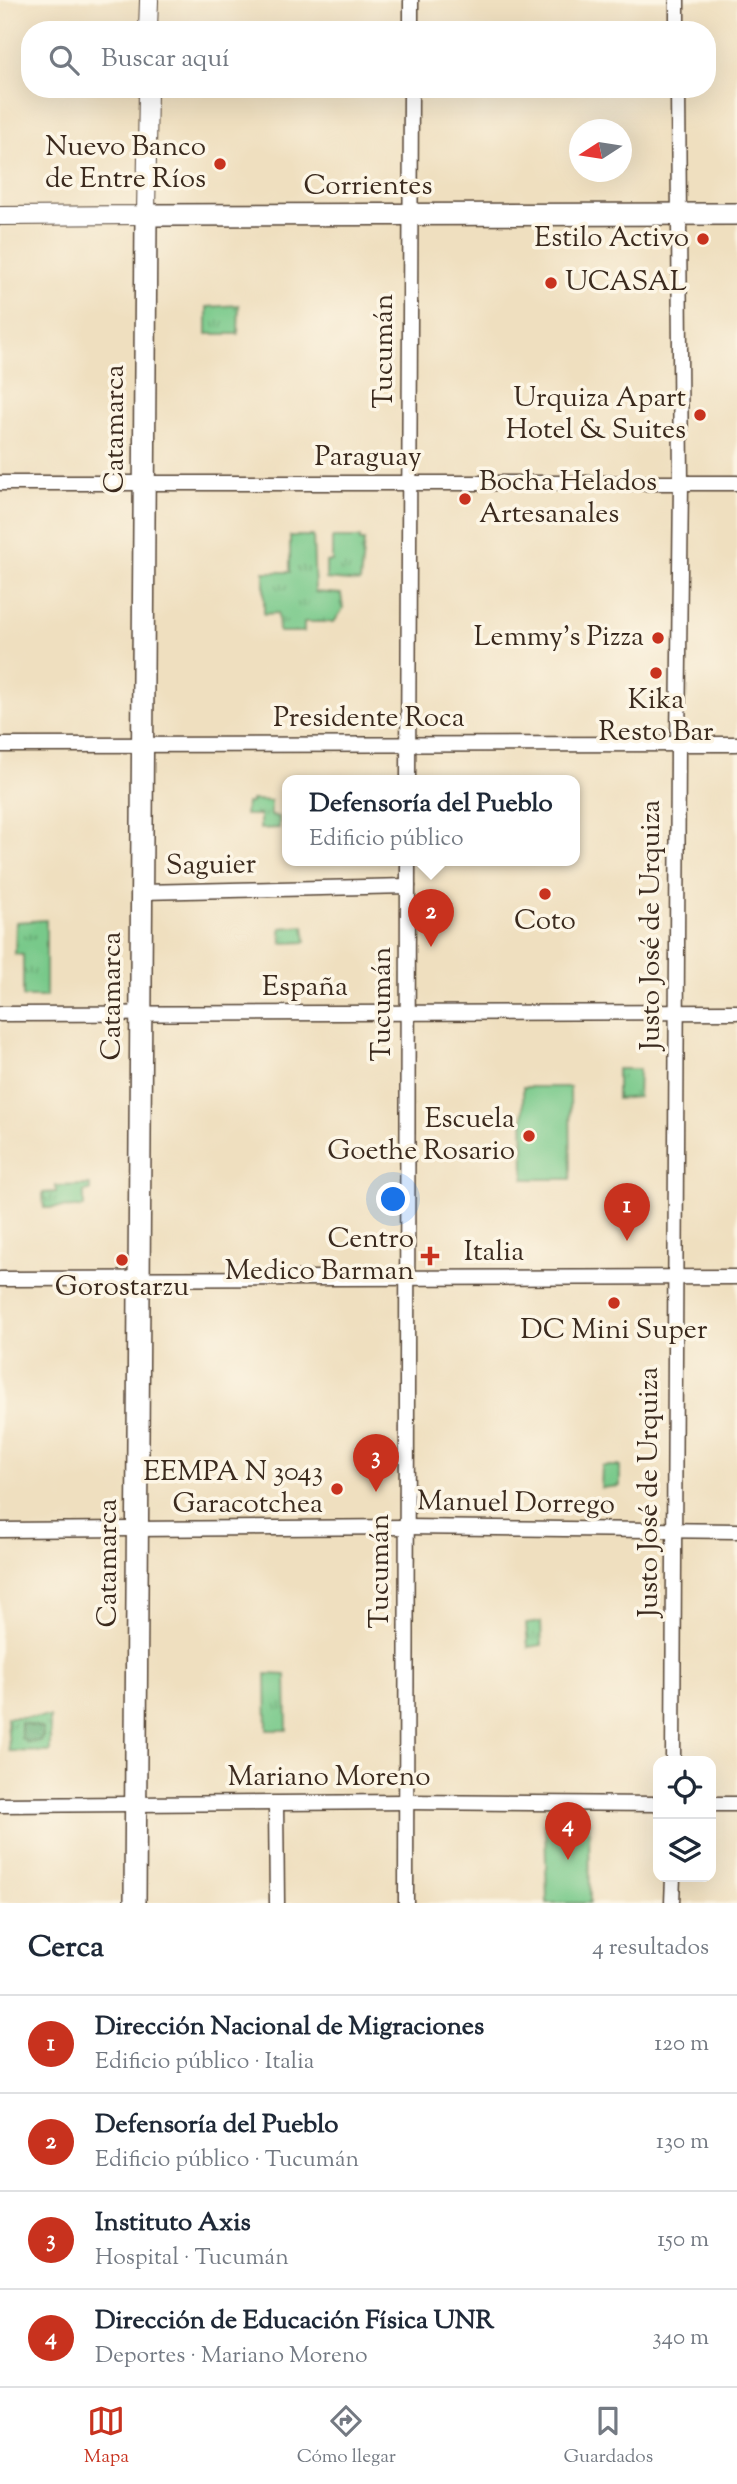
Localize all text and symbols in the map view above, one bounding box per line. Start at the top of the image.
search box [21,21,716,98]
icon: search [45,41,83,79]
text: Buscar aquí [101,41,230,78]
north arrow [569,119,632,182]
place label: Nuevo Banco de Entre Ríos [45,128,206,200]
marker: Nuevo Banco de Entre Ríos [212,156,228,172]
street label: Corrientes [304,167,432,207]
place label: Estilo Activo [534,219,689,259]
marker: Estilo Activo [695,231,711,247]
place label: UCASAL [565,263,687,303]
marker: UCASAL [543,275,559,291]
street label: Tucumán [365,294,405,408]
street label: Catamarca [96,364,136,494]
place label: Urquiza Apart Hotel & Suites [506,379,686,451]
marker: Urquiza Apart Hotel & Suites [692,407,708,423]
street label: Paraguay [314,438,422,478]
place label: Bocha Helados Artesanales [479,463,657,535]
marker: Bocha Helados Artesanales [457,491,473,507]
place label: Lemmy's Pizza [474,618,644,658]
marker: Lemmy's Pizza [650,630,666,646]
marker: Kika Resto Bar [648,665,664,681]
place label: Kika Resto Bar [599,681,714,753]
street label: Presidente Roca [273,699,465,739]
popup [282,775,580,866]
text: Defensoría del Pueblo [309,786,553,823]
street label: Justo José de Urquiza [632,800,672,1052]
text: Edificio público [309,823,464,856]
street label: Saguier [165,845,257,887]
marker: Coto [537,886,553,902]
pin: 2 [408,889,454,947]
place label: Coto [514,902,576,942]
street label: Catamarca [93,931,133,1061]
street label: Tucumán [363,947,403,1061]
street label: España [262,968,348,1008]
place label: Escuela Goethe Rosario [327,1100,515,1172]
marker: Escuela Goethe Rosario [521,1128,537,1144]
your location [376,1182,410,1216]
pin: 1 [604,1183,650,1241]
place label: Centro Medico Barman [225,1220,414,1292]
street label: Italia [464,1233,524,1273]
marker: Centro Medico Barman [420,1246,440,1266]
marker: Gorostarzu [114,1252,130,1268]
place label: Gorostarzu [55,1268,189,1308]
marker: DC Mini Super [606,1295,622,1311]
place label: DC Mini Super [521,1311,708,1351]
street label: Justo José de Urquiza [630,1367,670,1619]
pin: 3 [353,1434,399,1492]
place label: EEMPA N 3043 Garacotchea [143,1453,323,1525]
marker: EEMPA N 3043 Garacotchea [329,1481,345,1497]
street label: Manuel Dorrego [417,1482,615,1526]
street label: Catamarca [89,1498,129,1628]
street label: Tucumán [361,1514,401,1628]
map controls [653,1756,716,1882]
button: locate [653,1756,716,1819]
street label: Mariano Moreno [228,1758,430,1798]
pin: 4 [545,1802,591,1860]
button: layers [653,1819,716,1882]
text: Cerca [28,1927,104,1970]
text: 4 resultados [592,1932,709,1965]
text: Dirección Nacional de Migraciones [95,2009,484,2046]
text: 1 [47,2028,55,2061]
text: 120 m [654,2028,709,2061]
text: Edificio público · Italia [95,2046,314,2079]
text: Defensoría del Pueblo [95,2107,338,2144]
text: 2 [46,2126,56,2159]
text: 130 m [656,2126,709,2159]
text: Edificio público · Tucumán [95,2144,359,2177]
text: Instituto Axis [95,2205,251,2242]
text: 3 [46,2224,56,2257]
text: 150 m [657,2224,709,2257]
text: Hospital · Tucumán [95,2242,289,2275]
text: Dirección de Educación Física UNR [95,2303,494,2340]
text: 4 [45,2322,57,2355]
text: 340 m [652,2322,709,2355]
text: Deportes · Mariano Moreno [95,2340,368,2373]
tab: Mapa [84,2402,129,2471]
tab: Cómo llegar [297,2402,396,2471]
tab: Guardados [563,2402,653,2471]

